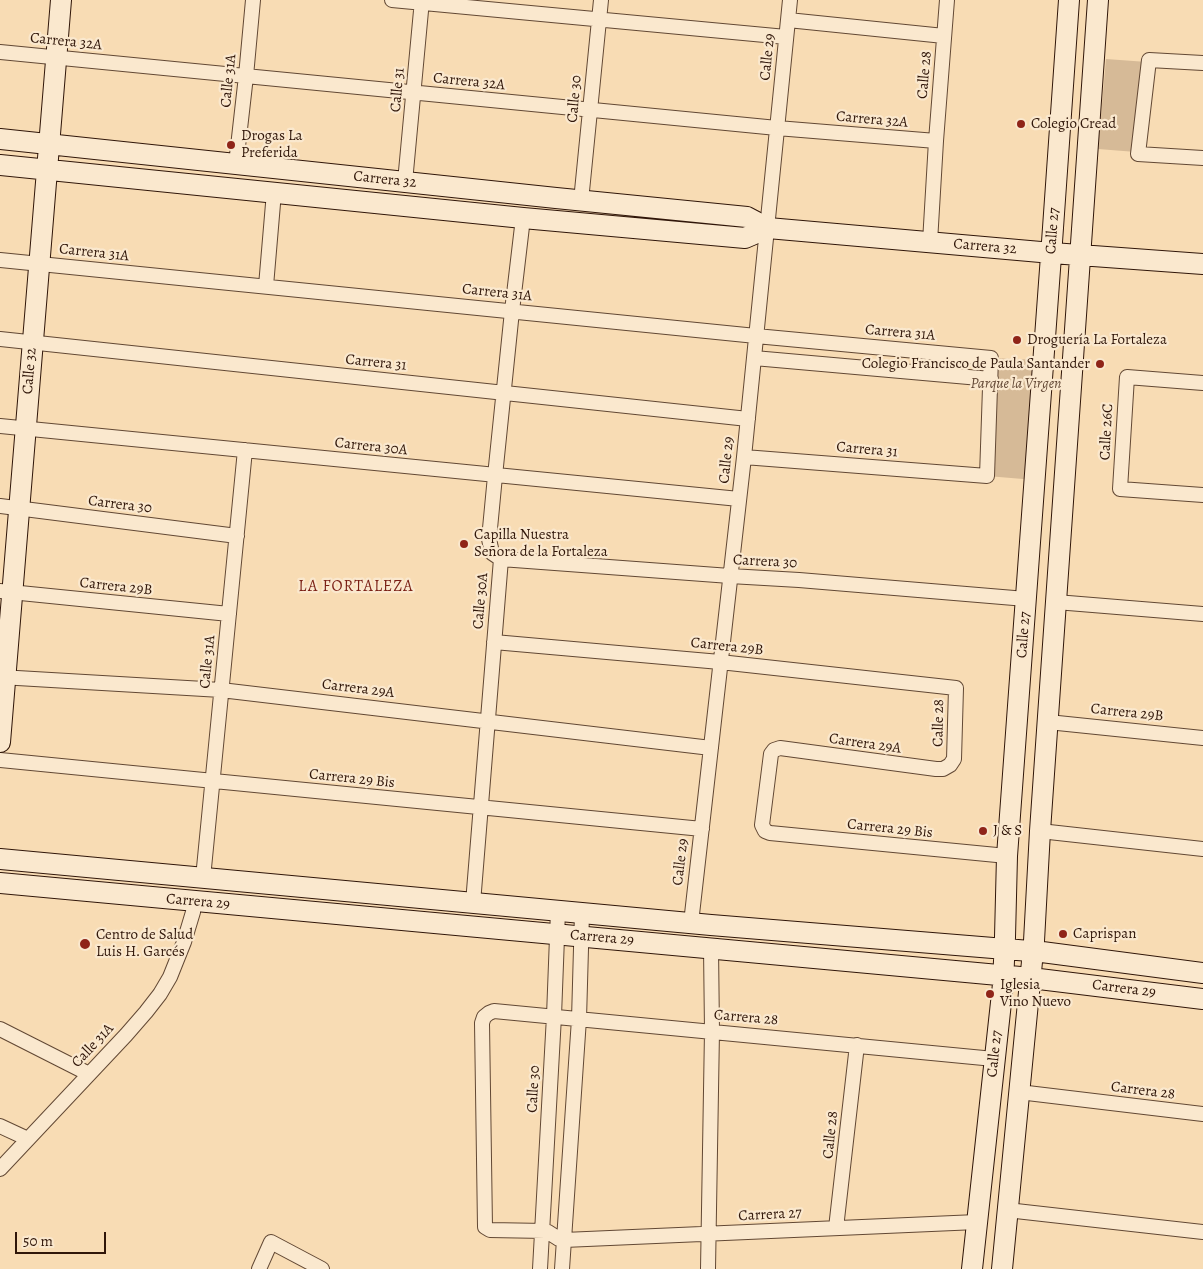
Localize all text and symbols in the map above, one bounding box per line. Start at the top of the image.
street label: Carrera 32A [29,29,103,55]
street label: Calle 29 [757,33,779,81]
street label: Calle 28 [914,50,936,100]
street label: Calle 31A [217,53,241,109]
street label: Calle 31 [387,67,409,113]
street label: Carrera 32A [432,69,506,95]
street label: Calle 30 [564,74,586,124]
street label: Carrera 32A [835,108,909,132]
place label: Colegio Cread [1031,115,1116,133]
marker: Colegio Cread [1015,118,1027,130]
place label: Drogas La Preferida [241,127,303,162]
marker: Drogas La Preferida [225,139,237,151]
street label: Carrera 32 [353,168,417,192]
street label: Calle 27 [1042,207,1064,255]
street label: Carrera 32 [953,235,1017,259]
street label: Carrera 31A [58,240,130,266]
street label: Carrera 31A [461,280,533,306]
street label: Carrera 31A [864,321,936,345]
place label: Droguería La Fortaleza [1027,331,1167,349]
marker: Droguería La Fortaleza [1011,334,1023,346]
street label: Calle 32 [19,347,41,395]
street label: Carrera 31 [345,351,407,375]
place label: Colegio Francisco de Paula Santander [862,355,1090,373]
marker: Colegio Francisco de Paula Santander [1094,358,1106,370]
park label: Parque la Virgen [970,375,1062,393]
street label: Calle 26C [1097,403,1117,461]
street label: Carrera 30A [334,434,408,460]
street label: Calle 29 [716,436,738,484]
street label: Carrera 31 [836,438,898,462]
street label: Carrera 30 [87,492,153,518]
place label: Capilla Nuestra Señora de la Fortaleza [474,526,608,561]
marker: Capilla Nuestra Señora de la Fortaleza [458,538,470,550]
street label: Carrera 30 [732,551,798,573]
street label: Calle 30A [470,572,492,630]
street label: Carrera 29B [79,574,153,600]
district label: LA FORTALEZA [297,577,415,597]
street label: Calle 27 [1013,611,1035,659]
street label: Calle 31A [196,634,220,690]
street label: Carrera 29B [690,634,764,660]
street label: Carrera 29A [321,676,395,702]
street label: Calle 28 [930,699,948,747]
street label: Carrera 29B [1090,700,1164,726]
street label: Carrera 29A [828,730,902,758]
street label: Carrera 29 Bis [308,766,396,792]
street label: Carrera 29 Bis [846,816,934,842]
place label: J & S [993,822,1022,840]
marker: J & S [977,825,989,837]
street label: Calle 29 [669,837,693,887]
street label: Carrera 29 [165,890,231,914]
place label: Caprispan [1073,925,1136,943]
place label: Centro de Salud Luis H. Garcés [96,926,193,961]
street label: Carrera 29 [569,926,635,950]
marker: Caprispan [1057,928,1069,940]
marker: Centro de Salud Luis H. Garcés [78,937,92,951]
place label: Iglesia Vino Nuevo [1000,976,1071,1011]
street label: Carrera 29 [1091,976,1157,1002]
marker: Iglesia Vino Nuevo [984,988,996,1000]
street label: Carrera 28 [713,1006,779,1030]
street label: Calle 31A [68,1020,118,1072]
street label: Calle 27 [984,1030,1006,1078]
street label: Calle 30 [524,1065,544,1113]
street label: Carrera 28 [1110,1078,1176,1104]
street label: Calle 28 [820,1110,842,1160]
street label: Carrera 27 [738,1204,802,1226]
scale bar [18,1222,109,1254]
text: 50 m [23,1231,53,1251]

